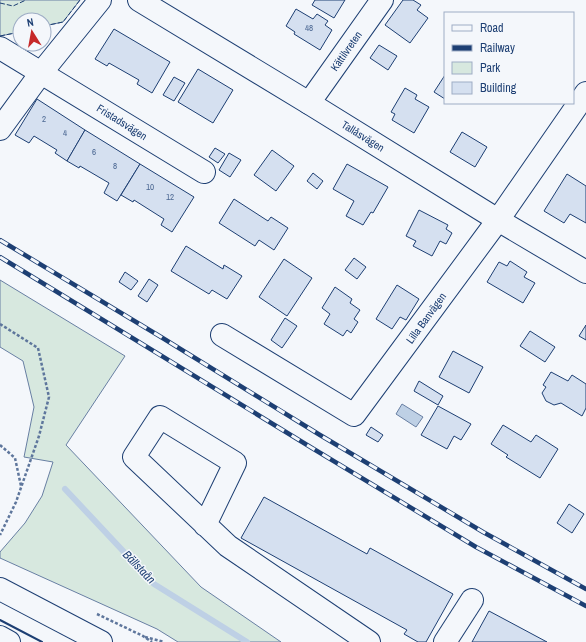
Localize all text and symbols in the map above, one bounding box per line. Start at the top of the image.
north arrow [12,12,52,52]
legend [444,12,574,104]
text: N [26,15,35,30]
text: Road [480,20,504,36]
house number: 48 [305,22,313,34]
street label: Kättilvreten [327,28,365,74]
text: Railway [480,40,515,56]
text: Park [480,60,500,76]
text: Building [480,80,517,96]
street label: Fristadsvägen [94,101,150,143]
house number: 2 [42,113,46,125]
street label: Tallåsvägen [339,117,387,155]
house number: 4 [63,127,67,139]
house number: 6 [92,146,96,158]
house number: 8 [113,160,117,172]
house number: 10 [146,181,154,193]
house number: 12 [166,191,174,203]
street label: Lilla Banvägen [403,290,449,346]
water label: Bällstaån [119,547,159,587]

